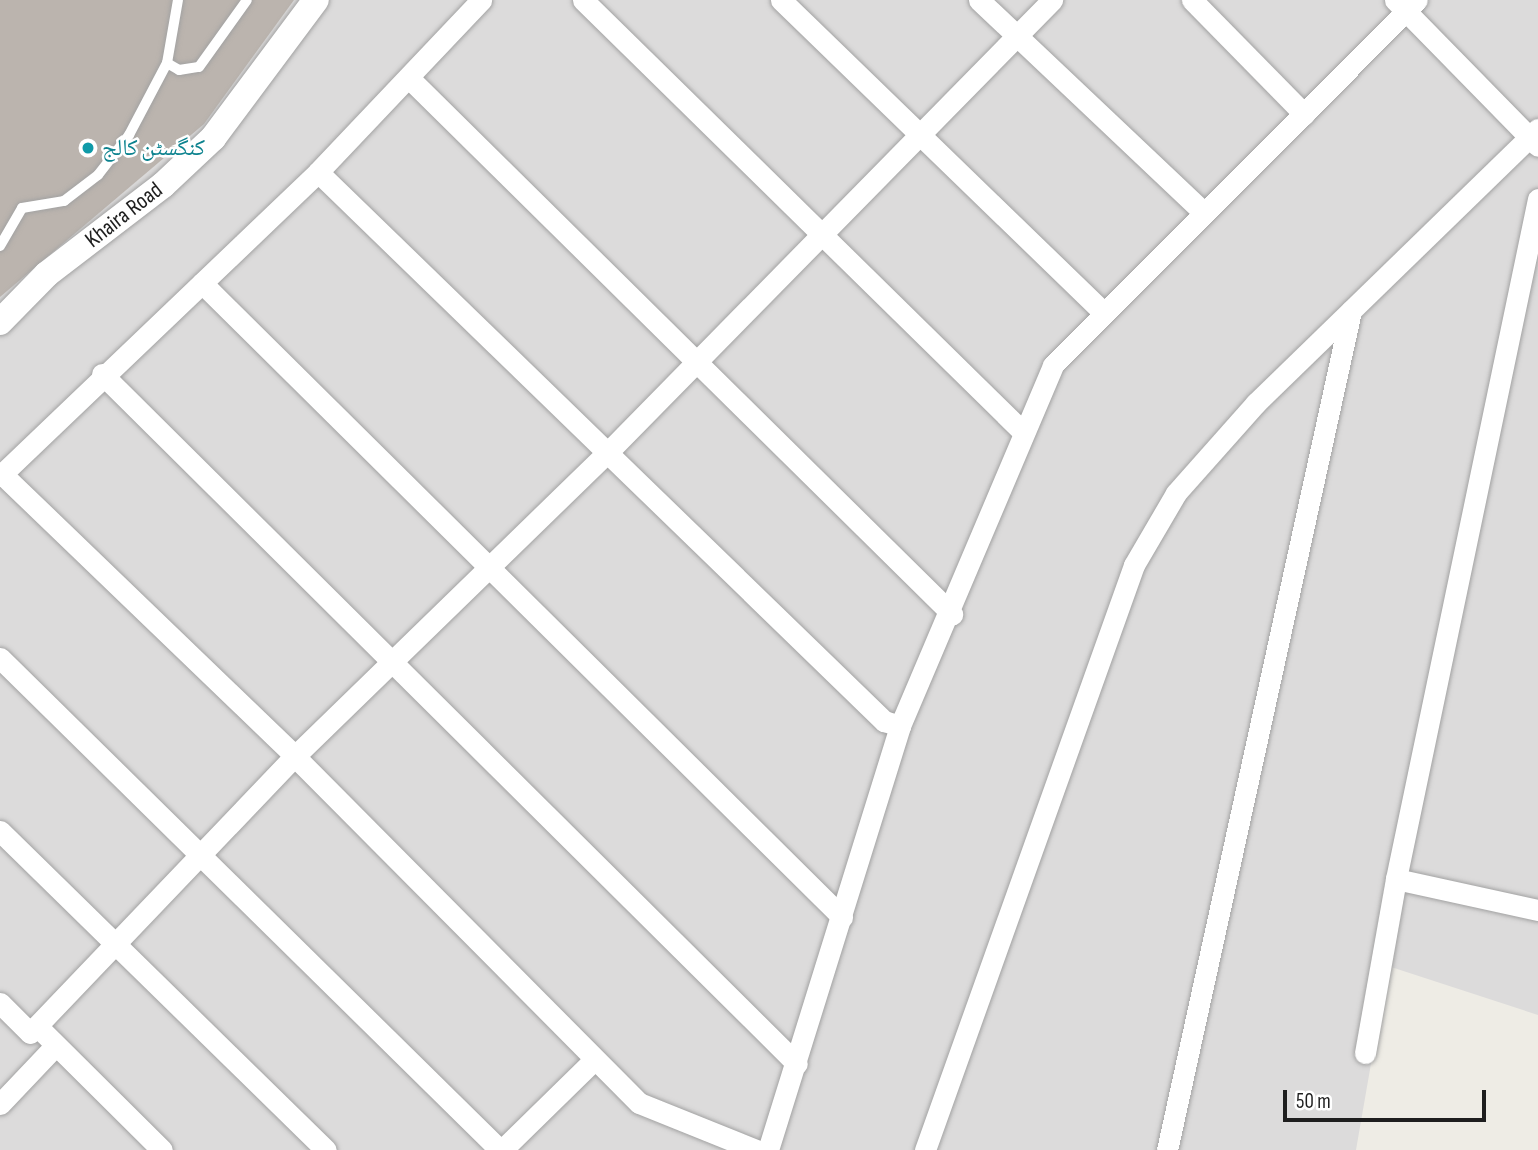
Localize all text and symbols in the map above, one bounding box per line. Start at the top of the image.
place label: کنگسٹن کالج [102,134,205,162]
marker: کنگسٹن کالج [80,140,96,156]
street label: Khaira Road [80,176,168,254]
scale bar [1286,1076,1489,1120]
text: 50 m [1296,1089,1331,1114]

